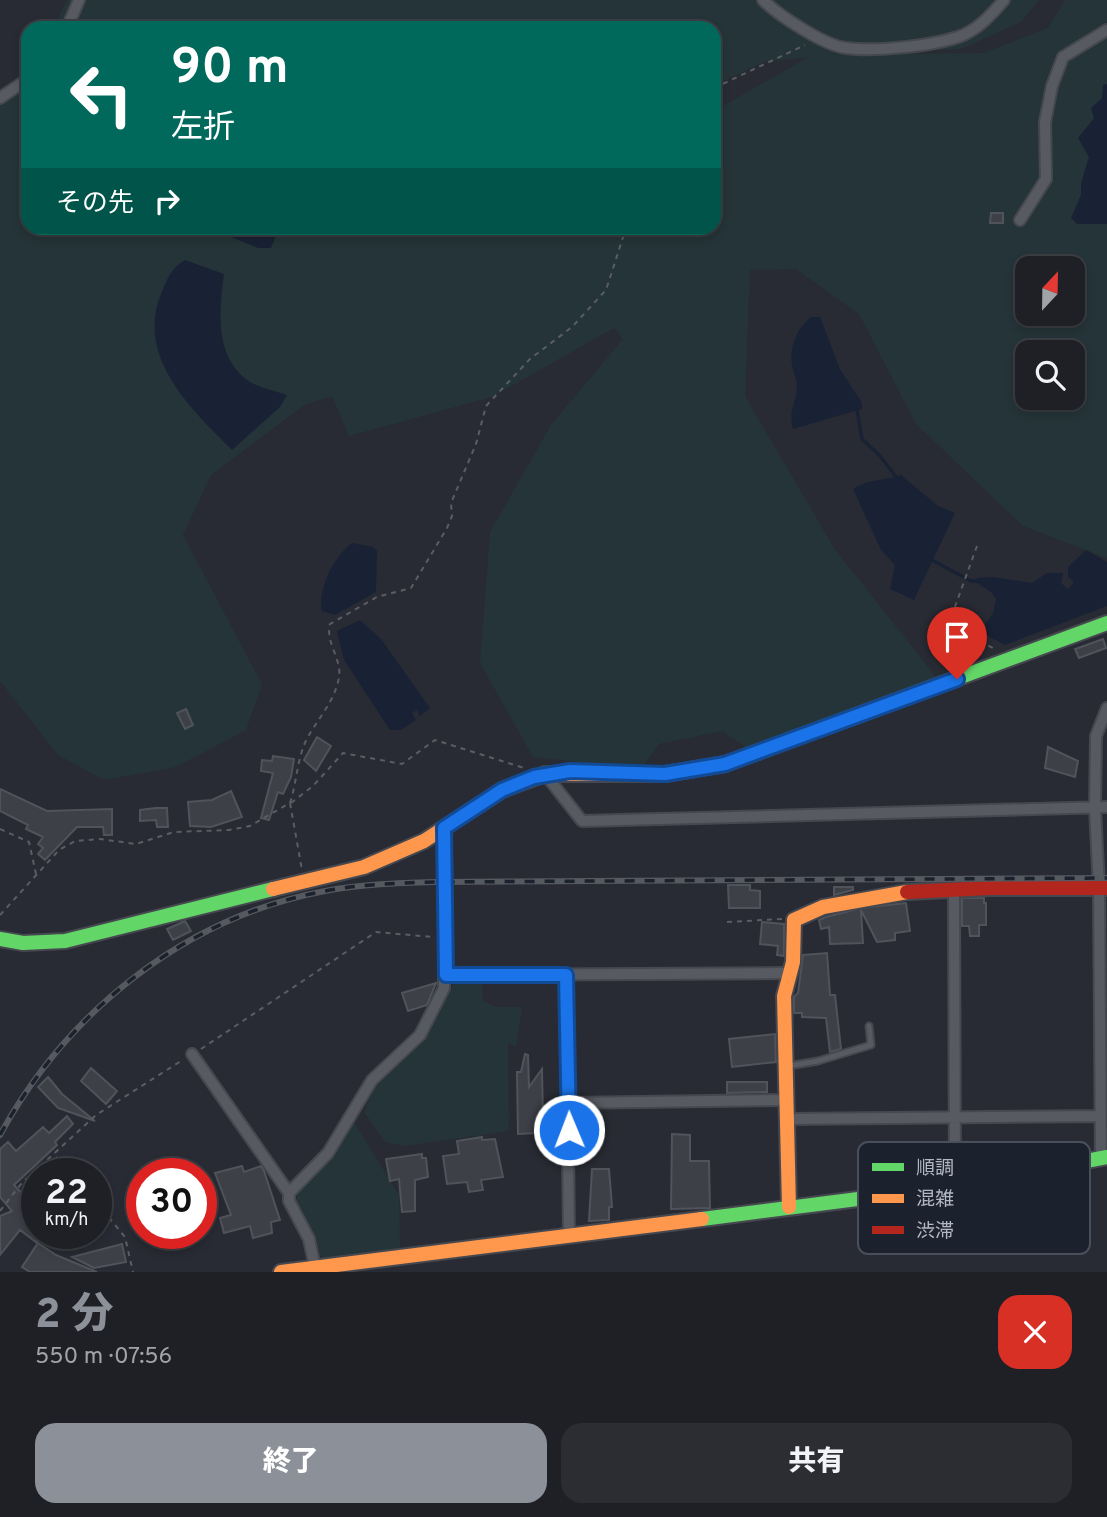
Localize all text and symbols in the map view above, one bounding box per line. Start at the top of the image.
text: 90 m [171,39,289,101]
icon: left [56,49,147,140]
text: 左折 [171,109,235,149]
icon: right [148,182,186,220]
text: その先 [56,188,134,221]
north arrow [1015,256,1085,326]
map controls [1015,256,1085,410]
button: search [1015,340,1085,410]
pin [927,607,987,679]
icon: arrive [938,618,976,656]
position arrow [532,1093,606,1167]
legend [858,1142,1090,1254]
text: 順調 [916,1157,954,1181]
speed limit sign: 30 [126,1158,217,1249]
text: 22 [45,1172,88,1216]
text: 混雑 [916,1188,954,1212]
text: km/h [45,1209,88,1232]
text: 渋滞 [916,1220,954,1244]
text: 2 分 [35,1290,113,1343]
button: close [998,1295,1072,1369]
text: 550 m · 07:56 [35,1343,172,1372]
button: 終了 [35,1423,547,1503]
button: 共有 [561,1423,1072,1503]

